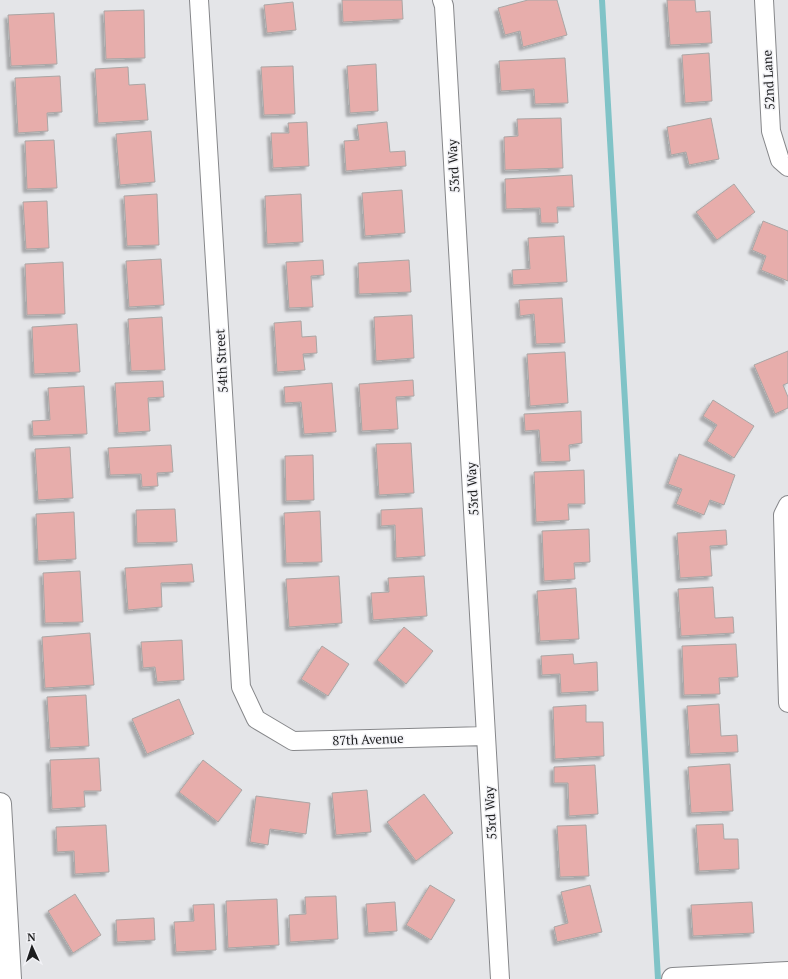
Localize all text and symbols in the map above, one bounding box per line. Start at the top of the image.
street label: 52nd Lane [757,50,779,110]
street label: 53rd Way [443,138,463,193]
street label: 54th Street [210,328,232,394]
street label: 53rd Way [462,461,482,516]
street label: 87th Avenue [332,729,404,749]
street label: 53rd Way [480,785,500,840]
north arrow [12,927,52,967]
text: N [27,930,37,944]

